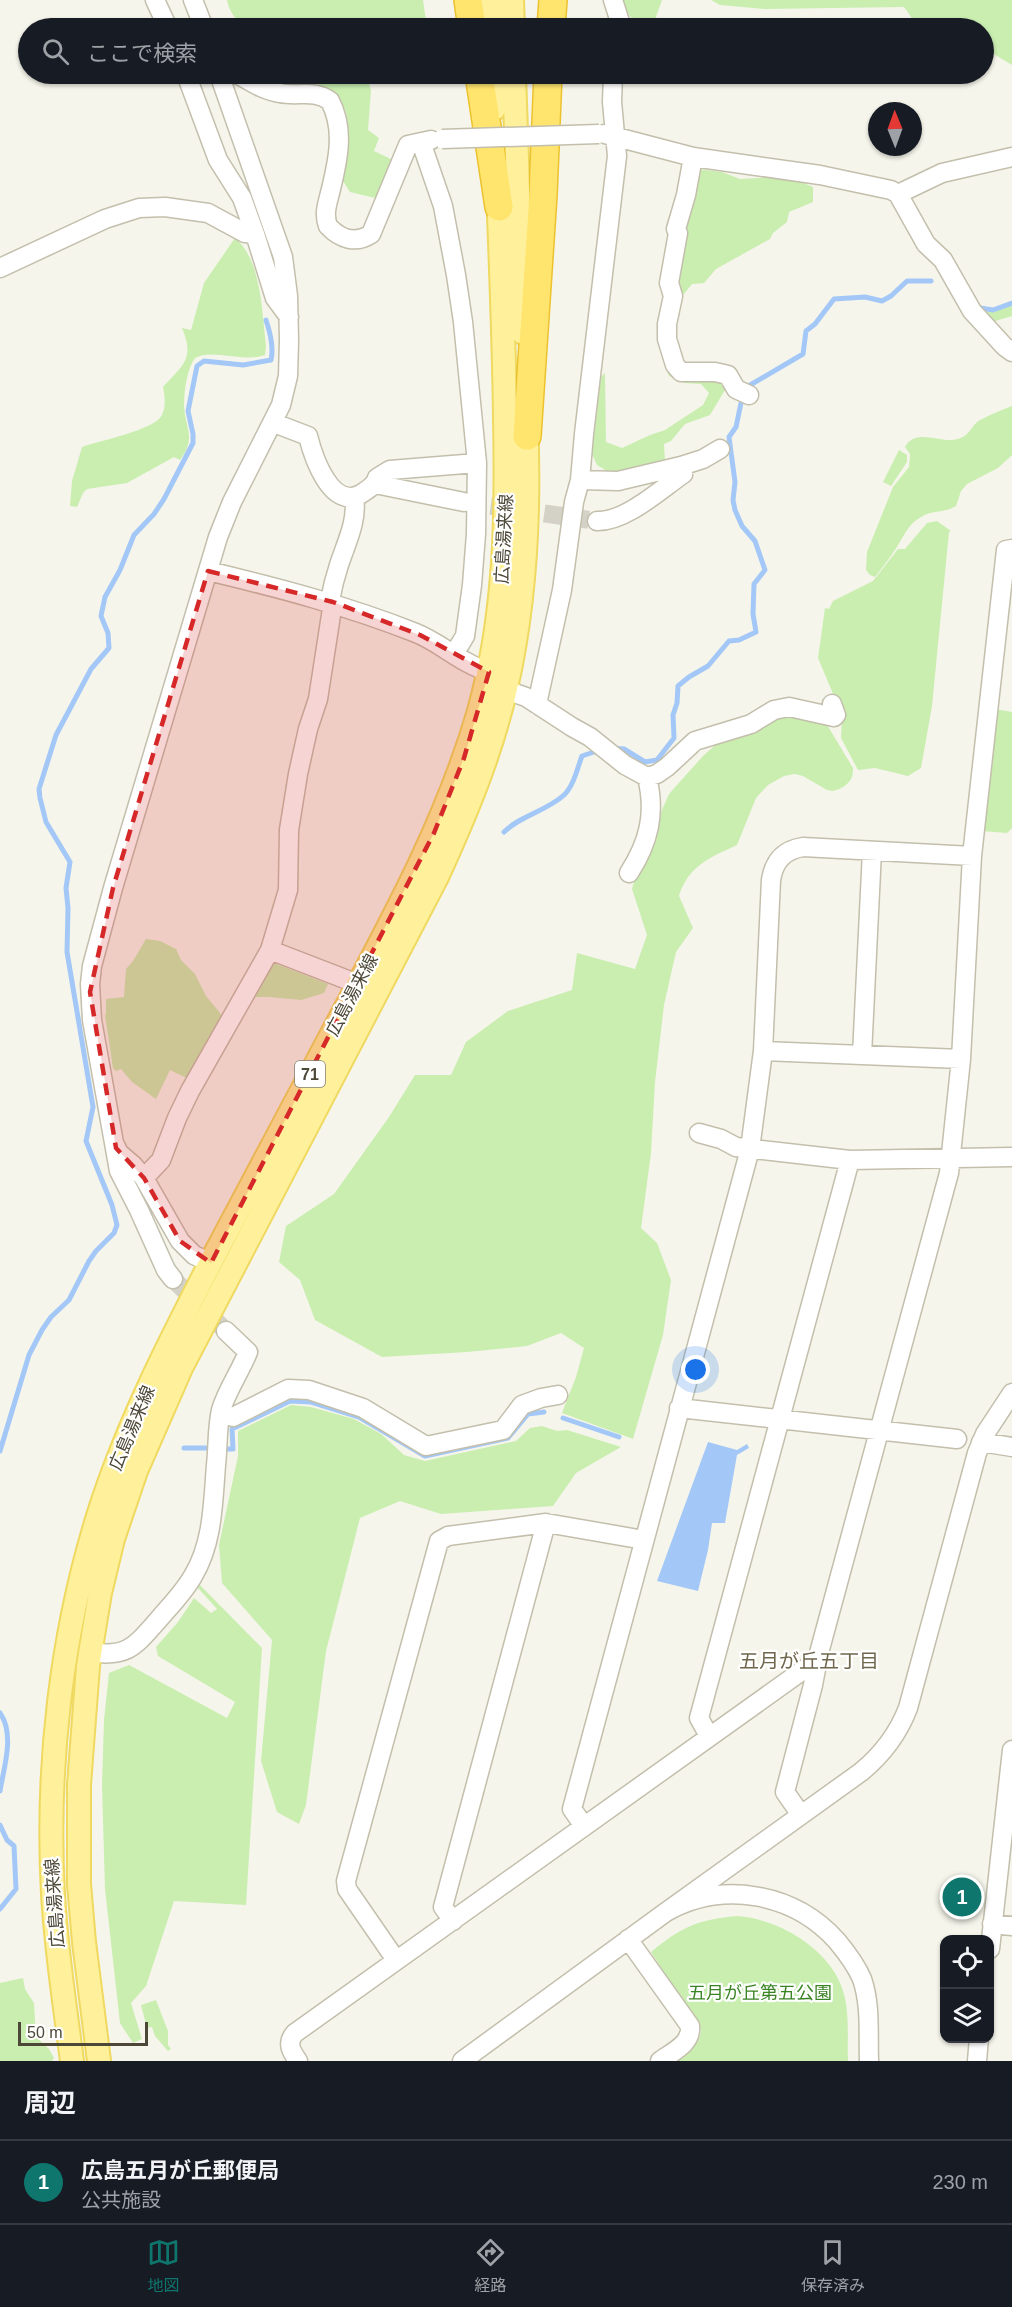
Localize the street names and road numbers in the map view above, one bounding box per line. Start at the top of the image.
street label: 広島湯来線 [492,494,516,584]
street label: 広島湯来線 [322,951,382,1039]
road number: 71 [295,1061,325,1087]
street label: 広島湯来線 [105,1383,159,1473]
street label: 広島湯来線 [42,1857,68,1949]

